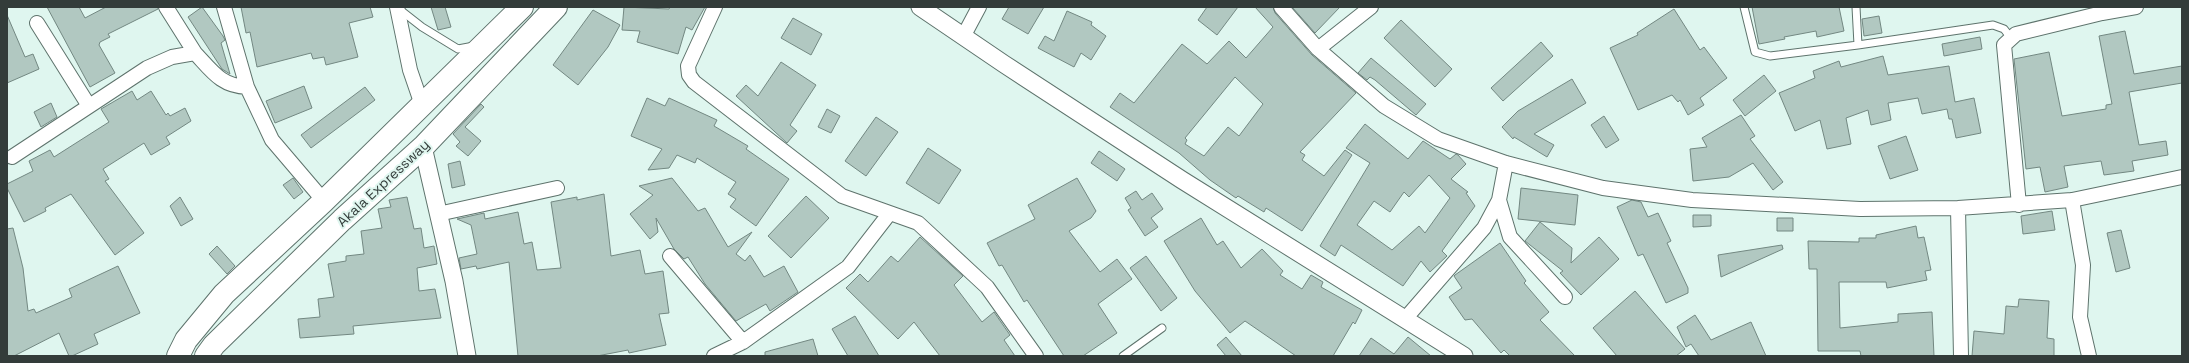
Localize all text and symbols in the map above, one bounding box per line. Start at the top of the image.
street label: Akala Expressway [333,135,433,231]

